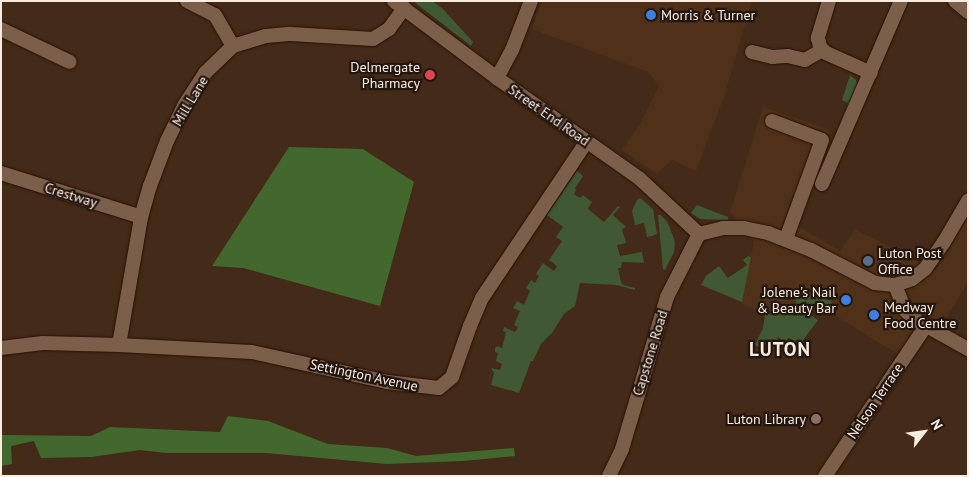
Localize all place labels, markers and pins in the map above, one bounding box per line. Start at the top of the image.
place label: Morris & Turner [661,7,756,23]
marker: Morris & Turner [645,9,657,21]
place label: Delmergate Pharmacy [350,59,420,92]
marker: Delmergate Pharmacy [424,69,436,81]
place label: Luton Post Office [878,245,941,278]
marker: Luton Post Office [862,255,874,267]
place label: Jolene's Nail & Beauty Bar [756,284,836,316]
marker: Jolene's Nail & Beauty Bar [840,294,852,306]
place label: Medway Food Centre [884,299,956,332]
marker: Medway Food Centre [868,309,880,321]
place label: Luton Library [726,411,806,427]
marker: Luton Library [810,413,822,425]

